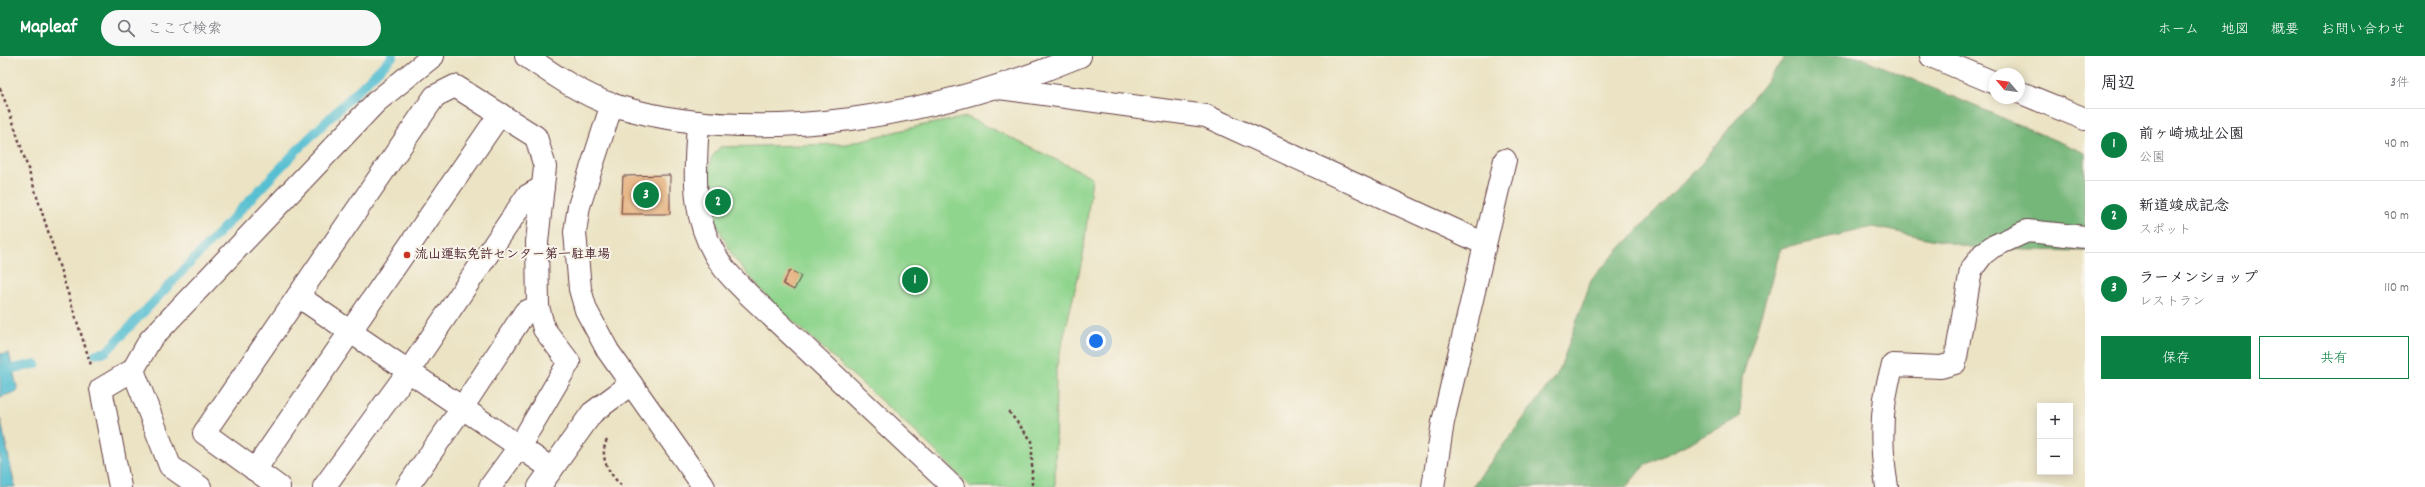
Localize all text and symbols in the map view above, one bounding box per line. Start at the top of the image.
search box [101,10,381,46]
text: Mapleaf [20,15,77,42]
icon: search [115,17,137,39]
text: ここで検索 [147,19,222,41]
text: ホーム [2158,20,2199,40]
text: 地図 [2221,20,2249,40]
text: 概要 [2271,20,2299,40]
text: お問い合わせ [2321,20,2405,40]
north arrow [1989,68,2025,104]
text: 周辺 [2101,73,2135,97]
text: 3件 [2390,74,2409,93]
text: 前ヶ崎城址公園 [2139,124,2244,146]
text: 1 [2113,135,2115,154]
text: 40 m [2385,135,2409,154]
text: 公園 [2139,149,2165,168]
pin: 3 [633,180,659,210]
pin: 2 [705,187,731,217]
text: 新道竣成記念 [2139,196,2229,218]
text: 2 [2111,207,2117,226]
text: 90 m [2384,207,2409,226]
text: スポット [2139,221,2191,240]
place label: 流山運転免許センター第一駐車場 [415,246,610,265]
marker: 流山運転免許センター第一駐車場 [402,250,412,260]
pin: 1 [902,265,928,295]
text: ラーメンショップ [2139,268,2258,290]
text: 3 [2111,279,2117,298]
text: 110 m [2384,279,2409,298]
text: レストラン [2139,293,2205,312]
your location [1086,331,1106,351]
button: 保存 [2101,336,2251,379]
button: 共有 [2259,336,2409,379]
map controls [2037,403,2073,475]
button: + [2037,403,2073,439]
button: − [2037,439,2073,475]

